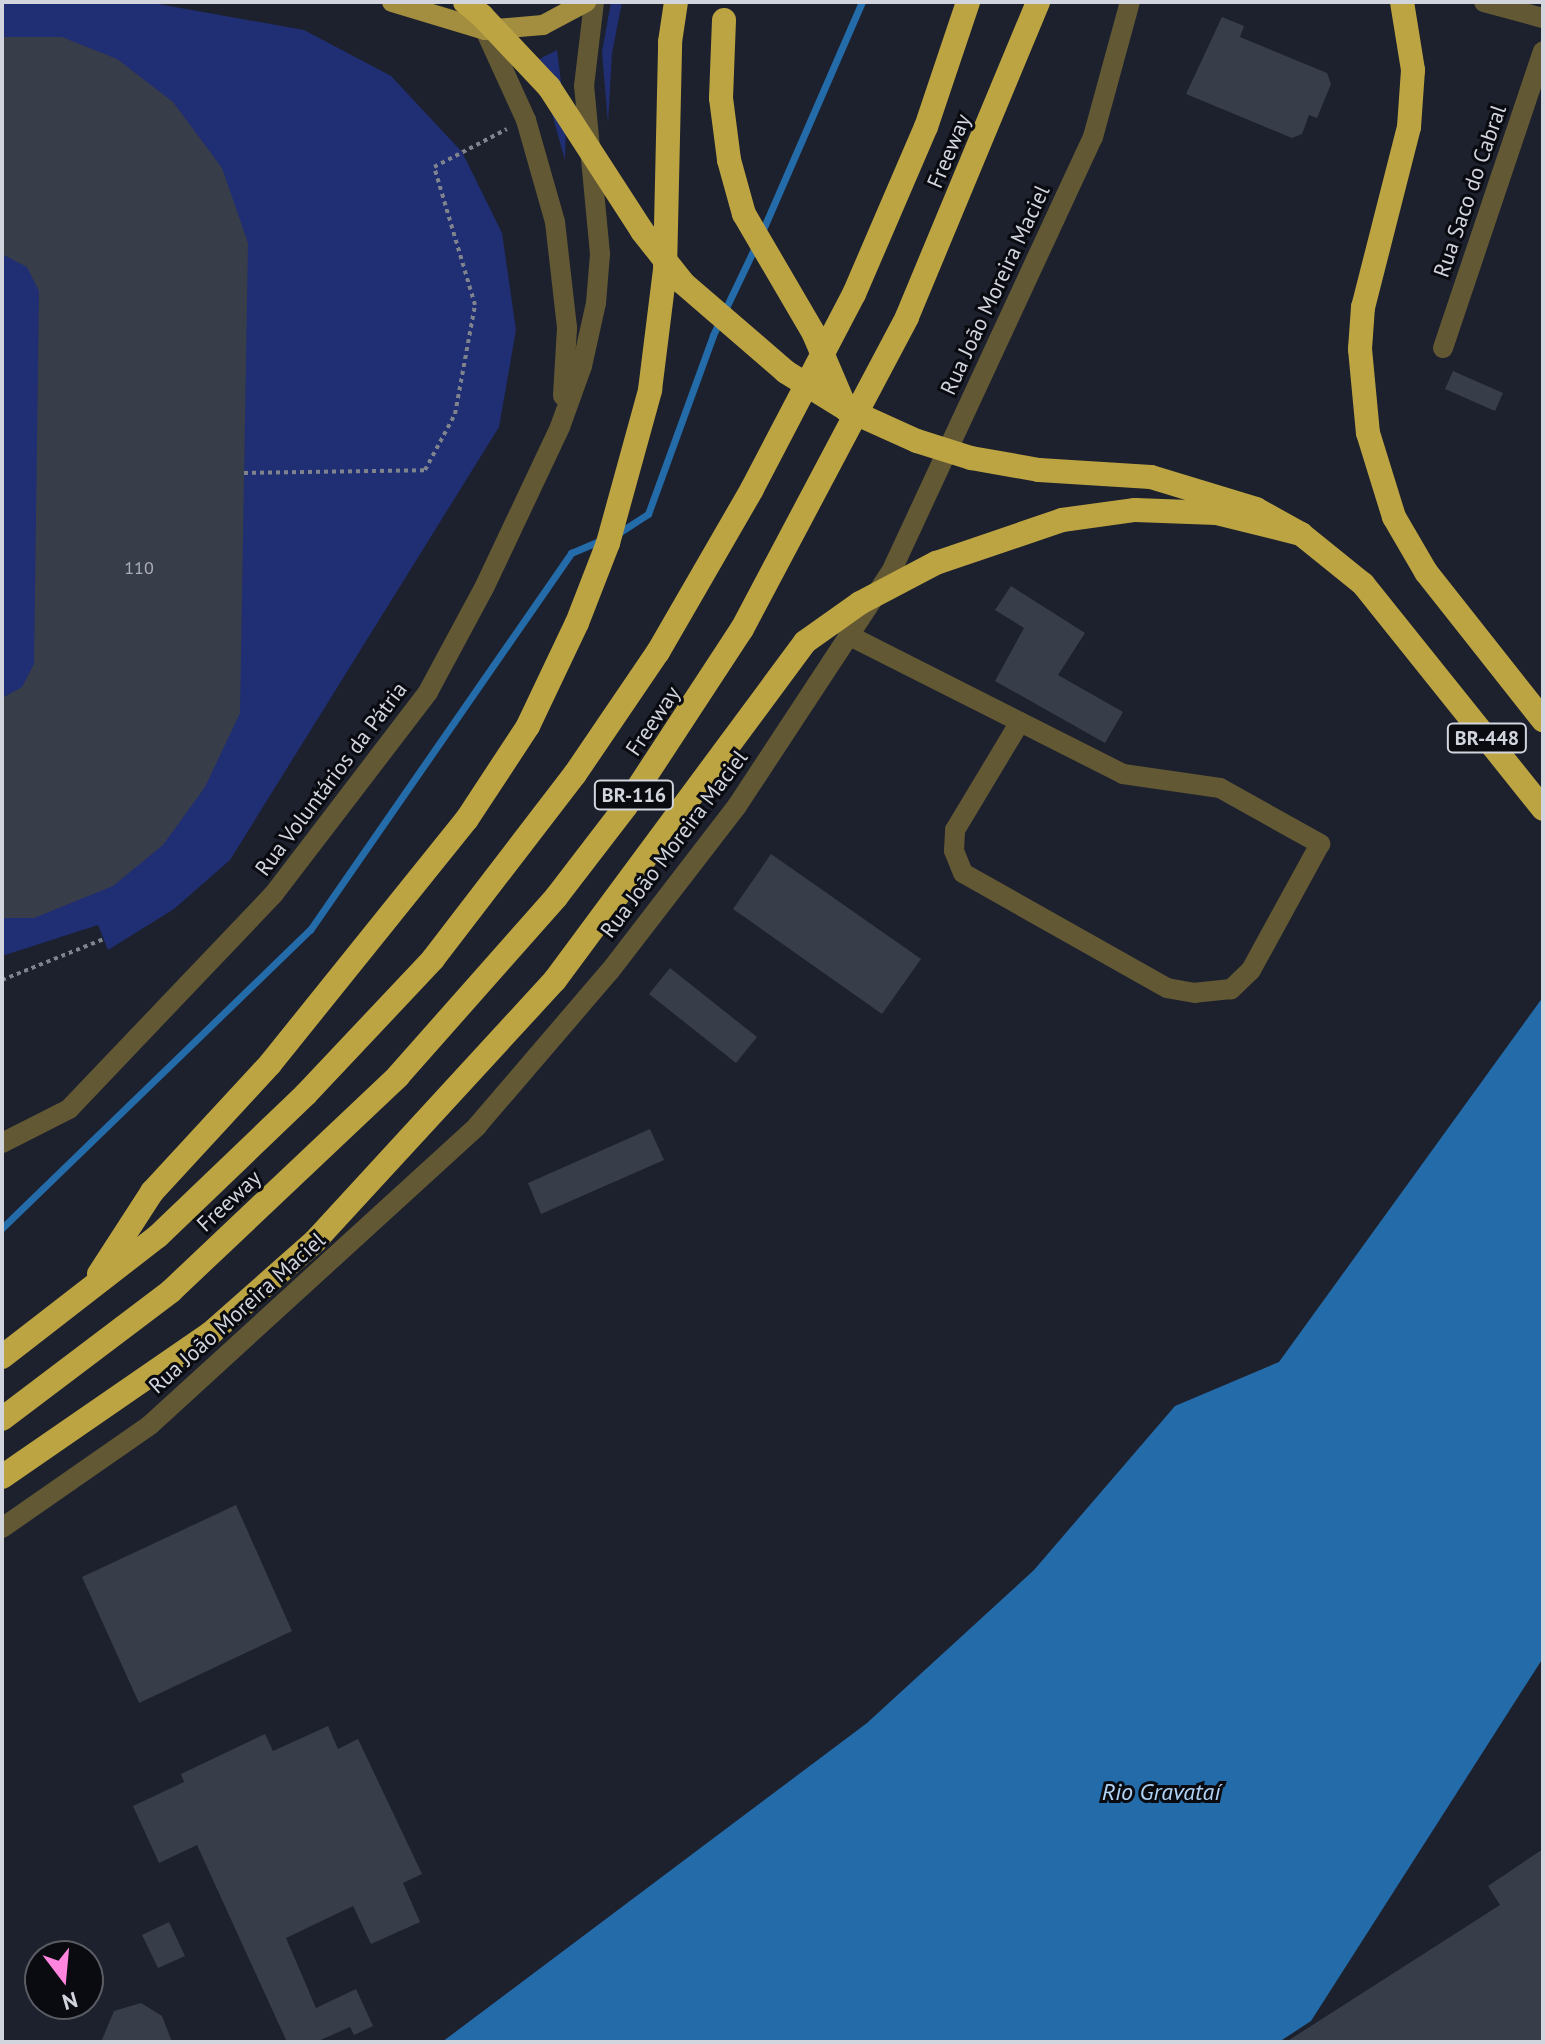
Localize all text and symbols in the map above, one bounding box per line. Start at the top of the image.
street label: Rua Saco do Cabral [1428,101,1512,281]
street label: Freeway [922,110,976,192]
street label: Rua João Moreira Maciel [935,181,1055,399]
house number: 110 [124,557,154,579]
street label: Rua Voluntários da Pátria [249,677,413,881]
street label: Freeway [620,681,686,761]
road number: BR-448 [1445,722,1529,754]
street label: Rua João Moreira Maciel [595,745,753,943]
road number: BR-116 [592,779,676,811]
street label: Freeway [191,1165,267,1237]
street label: Rua João Moreira Maciel [143,1227,331,1399]
water label: Rio Gravataí [1102,1778,1220,1806]
north arrow [24,1940,104,2020]
text: N [59,1986,81,2017]

